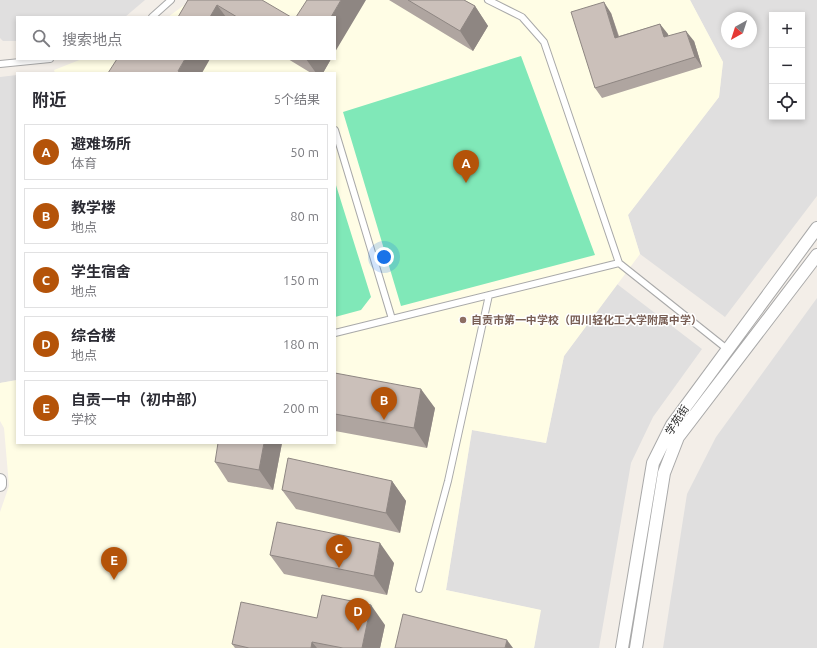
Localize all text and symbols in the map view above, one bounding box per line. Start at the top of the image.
north arrow [721,12,757,48]
map controls [769,12,805,120]
button: + [769,12,805,48]
search box [16,16,336,60]
icon: search [30,27,52,49]
text: 搜索地点 [62,31,122,48]
button: − [769,48,805,84]
button: locate [769,84,805,120]
text: 附近 [32,90,66,109]
text: 5个结果 [274,92,320,106]
text: 避难场所 [71,135,131,152]
text: A [41,145,51,159]
text: 50 m [290,145,319,159]
pin: A [453,150,479,183]
text: 体育 [71,156,97,170]
text: 教学楼 [71,199,116,216]
text: B [42,209,50,223]
text: 80 m [290,209,319,223]
text: 地点 [71,220,97,234]
your location [374,247,394,267]
text: 学生宿舍 [71,263,131,280]
text: C [42,273,50,287]
text: 150 m [283,273,319,287]
text: 地点 [71,284,97,298]
place label: 自贡市第一中学校（四川轻化工大学附属中学） [471,314,702,326]
marker: 自贡市第一中学校（四川轻化工大学附属中学） [458,315,468,325]
text: 综合楼 [71,327,116,344]
text: D [41,337,51,351]
text: 180 m [283,337,319,351]
text: 地点 [71,348,97,362]
pin: B [371,387,397,420]
text: 自贡一中（初中部） [71,391,206,408]
text: E [42,401,50,415]
text: 200 m [283,401,319,415]
street label: 学苑街 [663,403,691,437]
text: 学校 [71,412,97,426]
pin: C [326,535,352,568]
pin: E [101,547,127,580]
pin: D [345,598,371,631]

